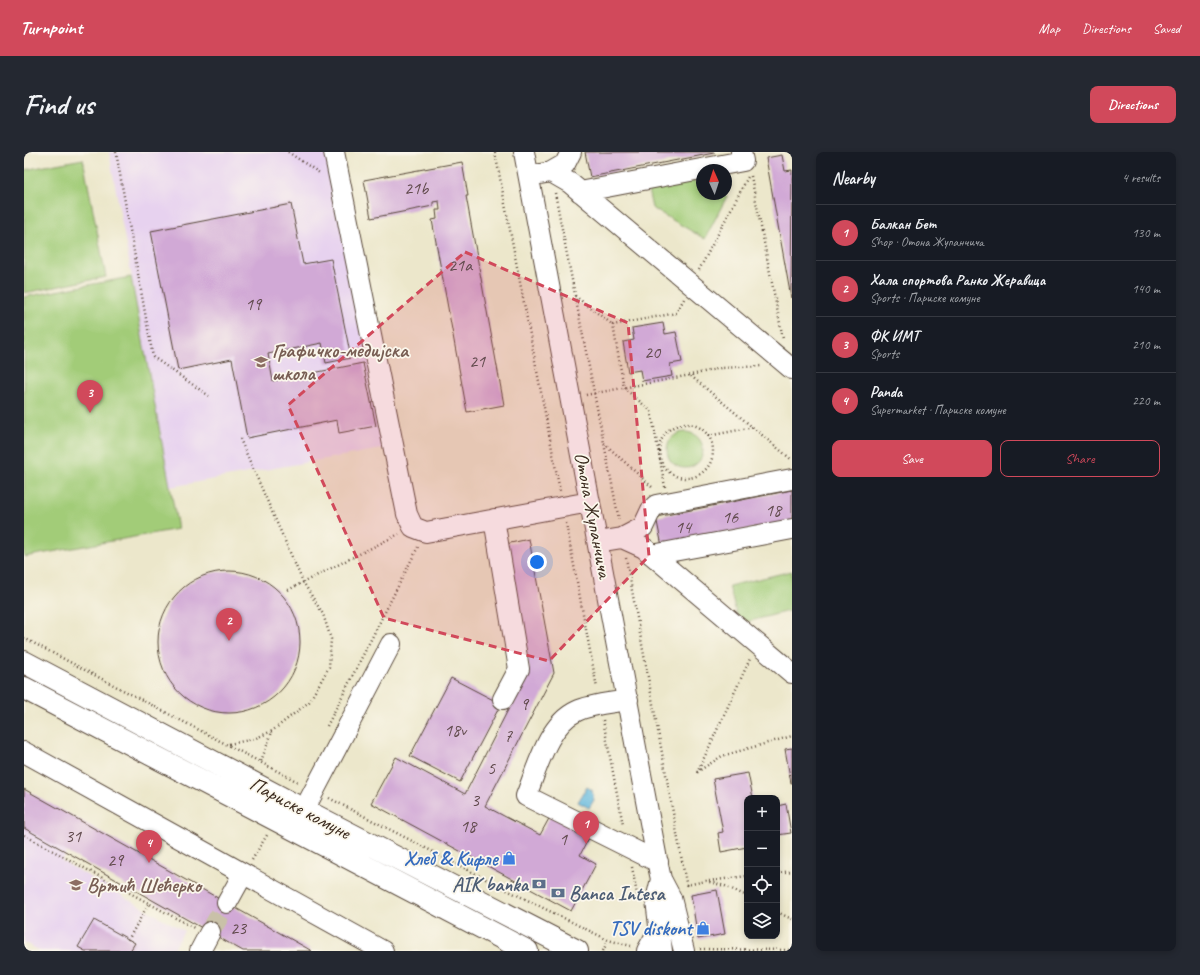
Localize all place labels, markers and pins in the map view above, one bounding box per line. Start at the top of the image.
place label: Графичко-медијска школа [272,338,410,386]
school or university icon: Графичко-медијска школа [253,354,269,370]
pin: 3 [77,380,103,413]
pin: 2 [216,608,242,641]
pin: 1 [573,811,599,844]
pin: 4 [136,830,162,863]
place label: Хлеб & Кифле [404,846,500,871]
shop icon: Хлеб & Кифле [501,850,517,866]
place label: AIK banka [452,872,530,897]
place label: Вртић Шећерко [87,873,203,898]
bank icon: AIK banka [531,876,547,892]
school or university icon: Вртић Шећерко [68,877,84,893]
place label: Banca Intesa [569,881,666,906]
bank icon: Banca Intesa [550,885,566,901]
place label: TSV diskont [609,916,694,941]
shop icon: TSV diskont [695,920,711,936]

